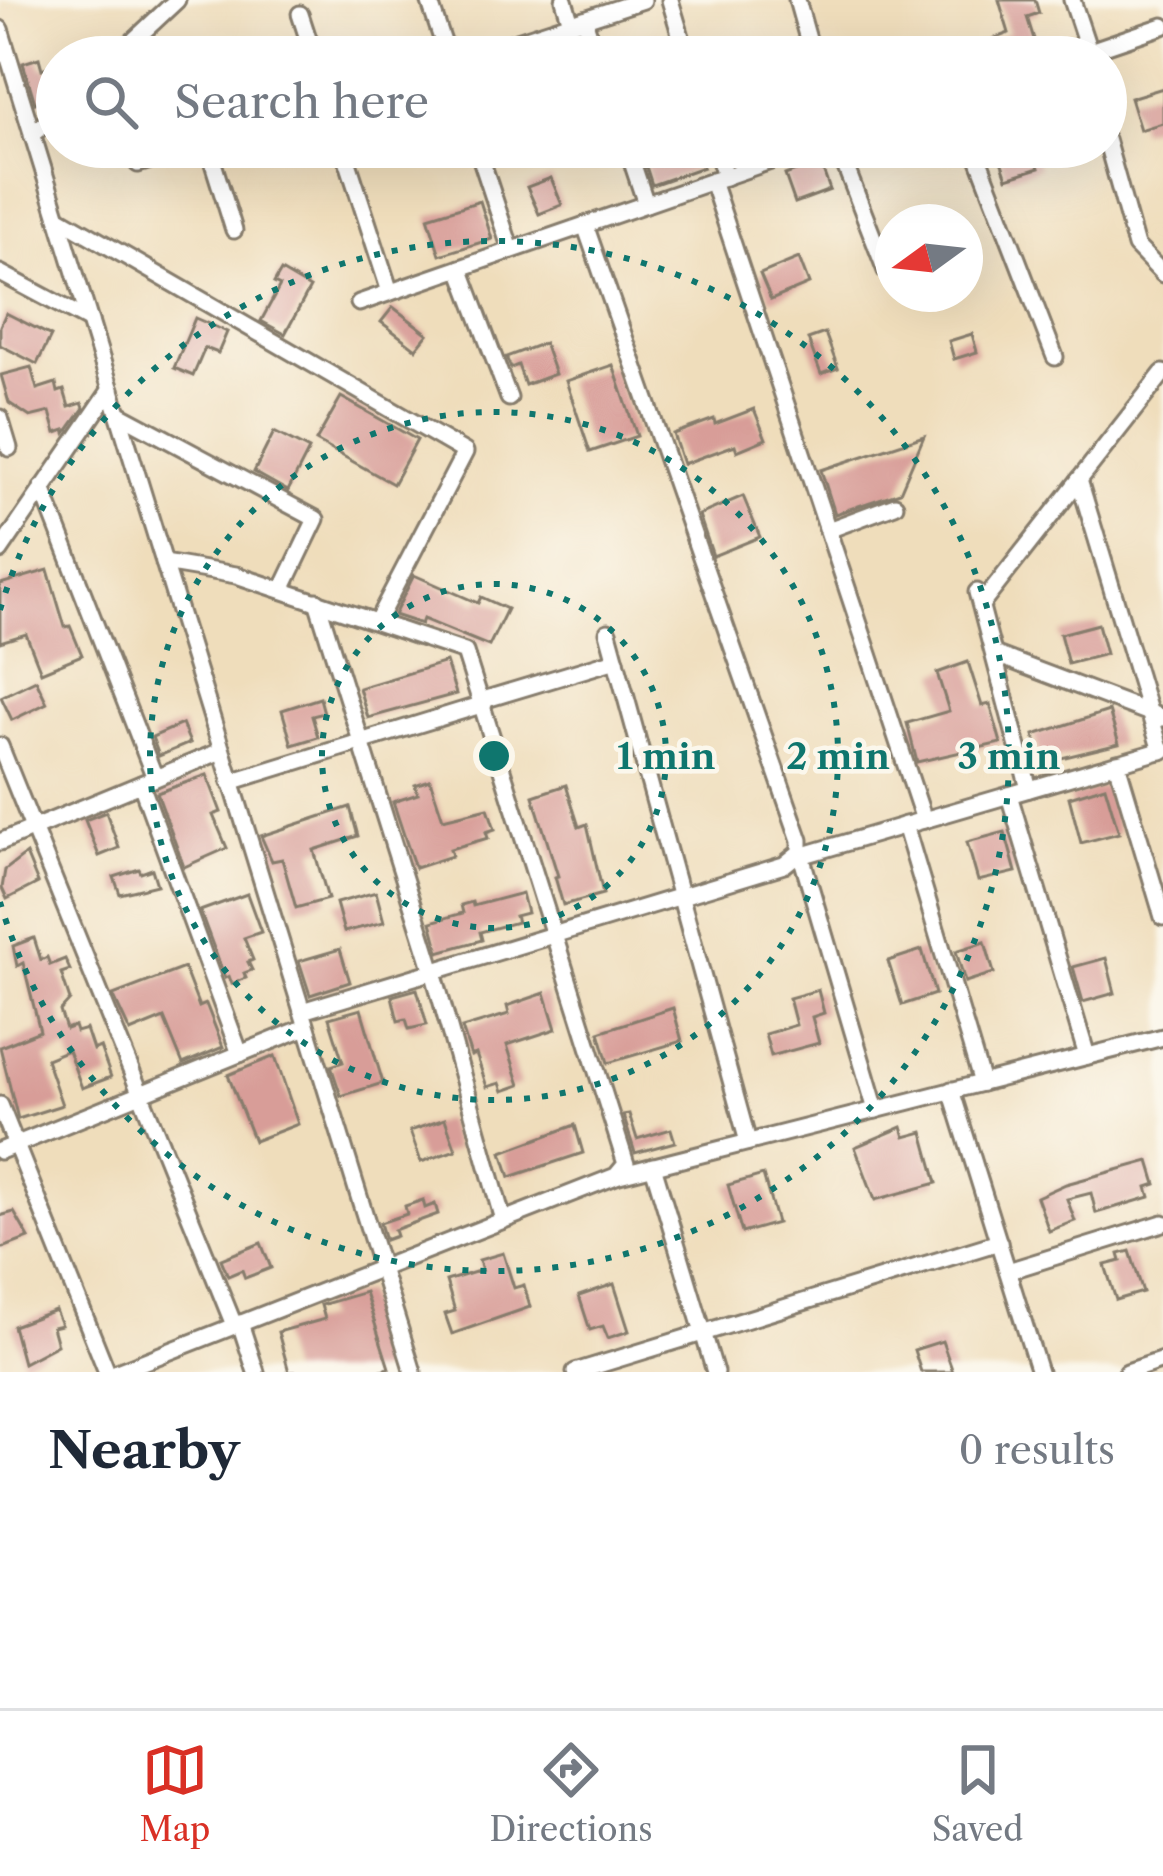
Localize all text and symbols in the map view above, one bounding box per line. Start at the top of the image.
search box [36,36,1127,168]
icon: search [78,69,144,135]
text: Search here [174,74,429,130]
north arrow [875,204,983,312]
text: 1 min [617,734,716,778]
text: 2 min [786,734,890,778]
text: 3 min [958,734,1061,778]
centre of rings [473,735,515,777]
text: Nearby [48,1419,240,1481]
text: 0 results [959,1426,1115,1474]
tab: Map [140,1737,210,1850]
tab: Directions [490,1737,653,1850]
tab: Saved [932,1737,1023,1850]

